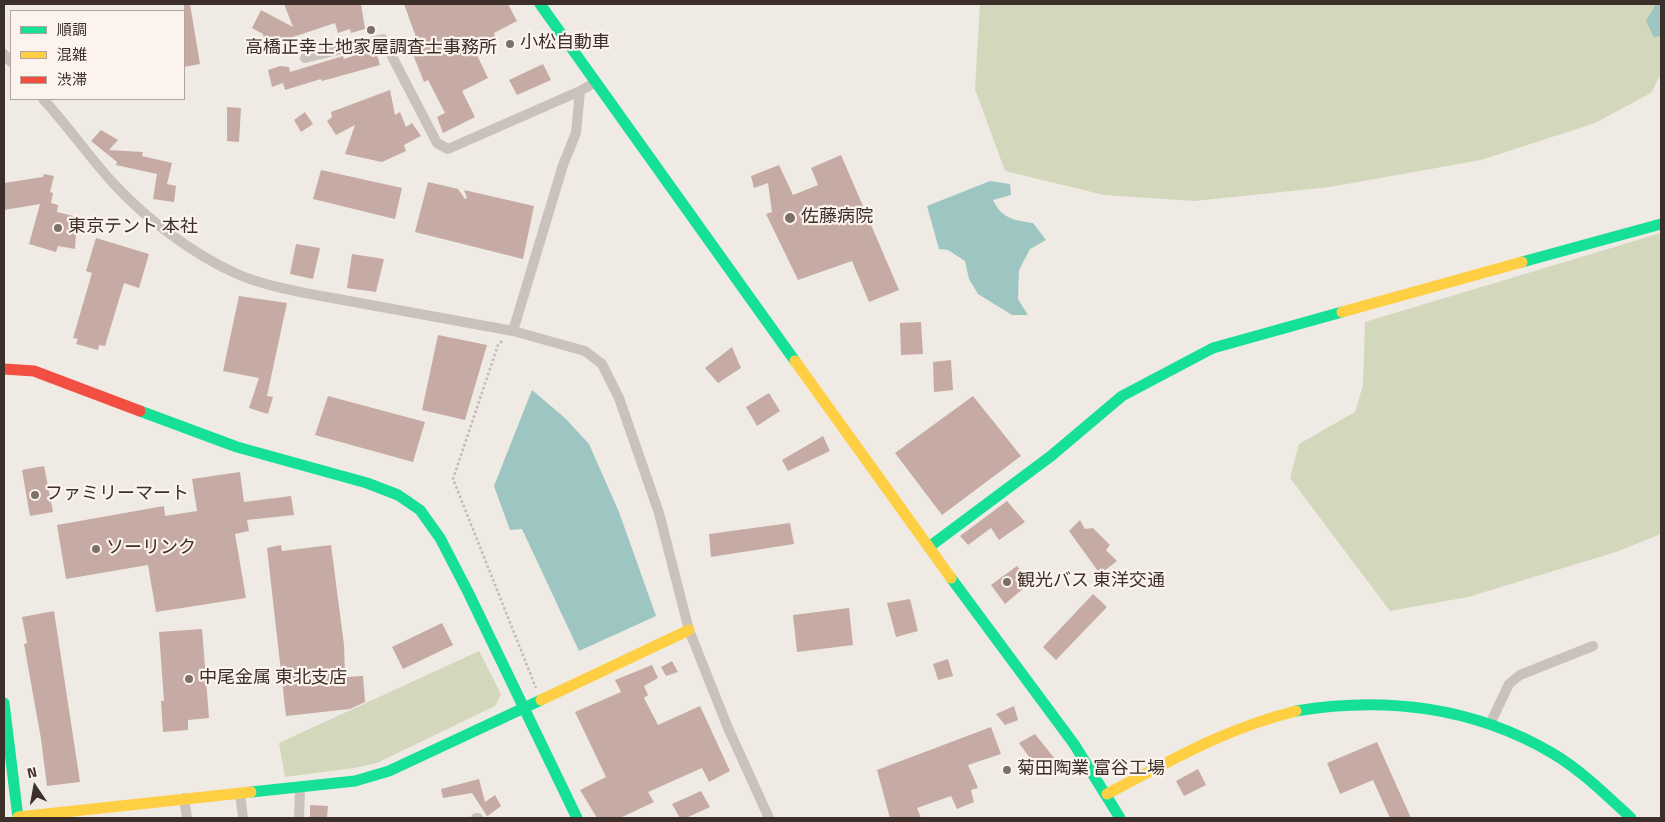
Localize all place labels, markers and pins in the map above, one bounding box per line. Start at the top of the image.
marker: 高橋正幸土地家屋調査士事務所 [365,24,377,36]
place label: 小松自動車 [520,33,610,55]
place label: 高橋正幸土地家屋調査士事務所 [245,38,497,60]
marker: 小松自動車 [504,38,516,50]
place label: 佐藤病院 [801,207,873,229]
marker: 佐藤病院 [783,211,797,225]
place label: 東京テント 本社 [68,217,198,239]
marker: 東京テント 本社 [52,222,64,234]
place label: ファミリーマート [45,484,189,506]
marker: ファミリーマート [29,489,41,501]
place label: ソーリンク [106,538,196,560]
marker: ソーリンク [90,543,102,555]
place label: 観光バス 東洋交通 [1017,571,1165,593]
marker: 観光バス 東洋交通 [1001,576,1013,588]
place label: 中尾金属 東北支店 [199,668,347,690]
marker: 中尾金属 東北支店 [183,673,195,685]
place label: 菊田陶業 富谷工場 [1017,759,1165,781]
marker: 菊田陶業 富谷工場 [1001,764,1013,776]

